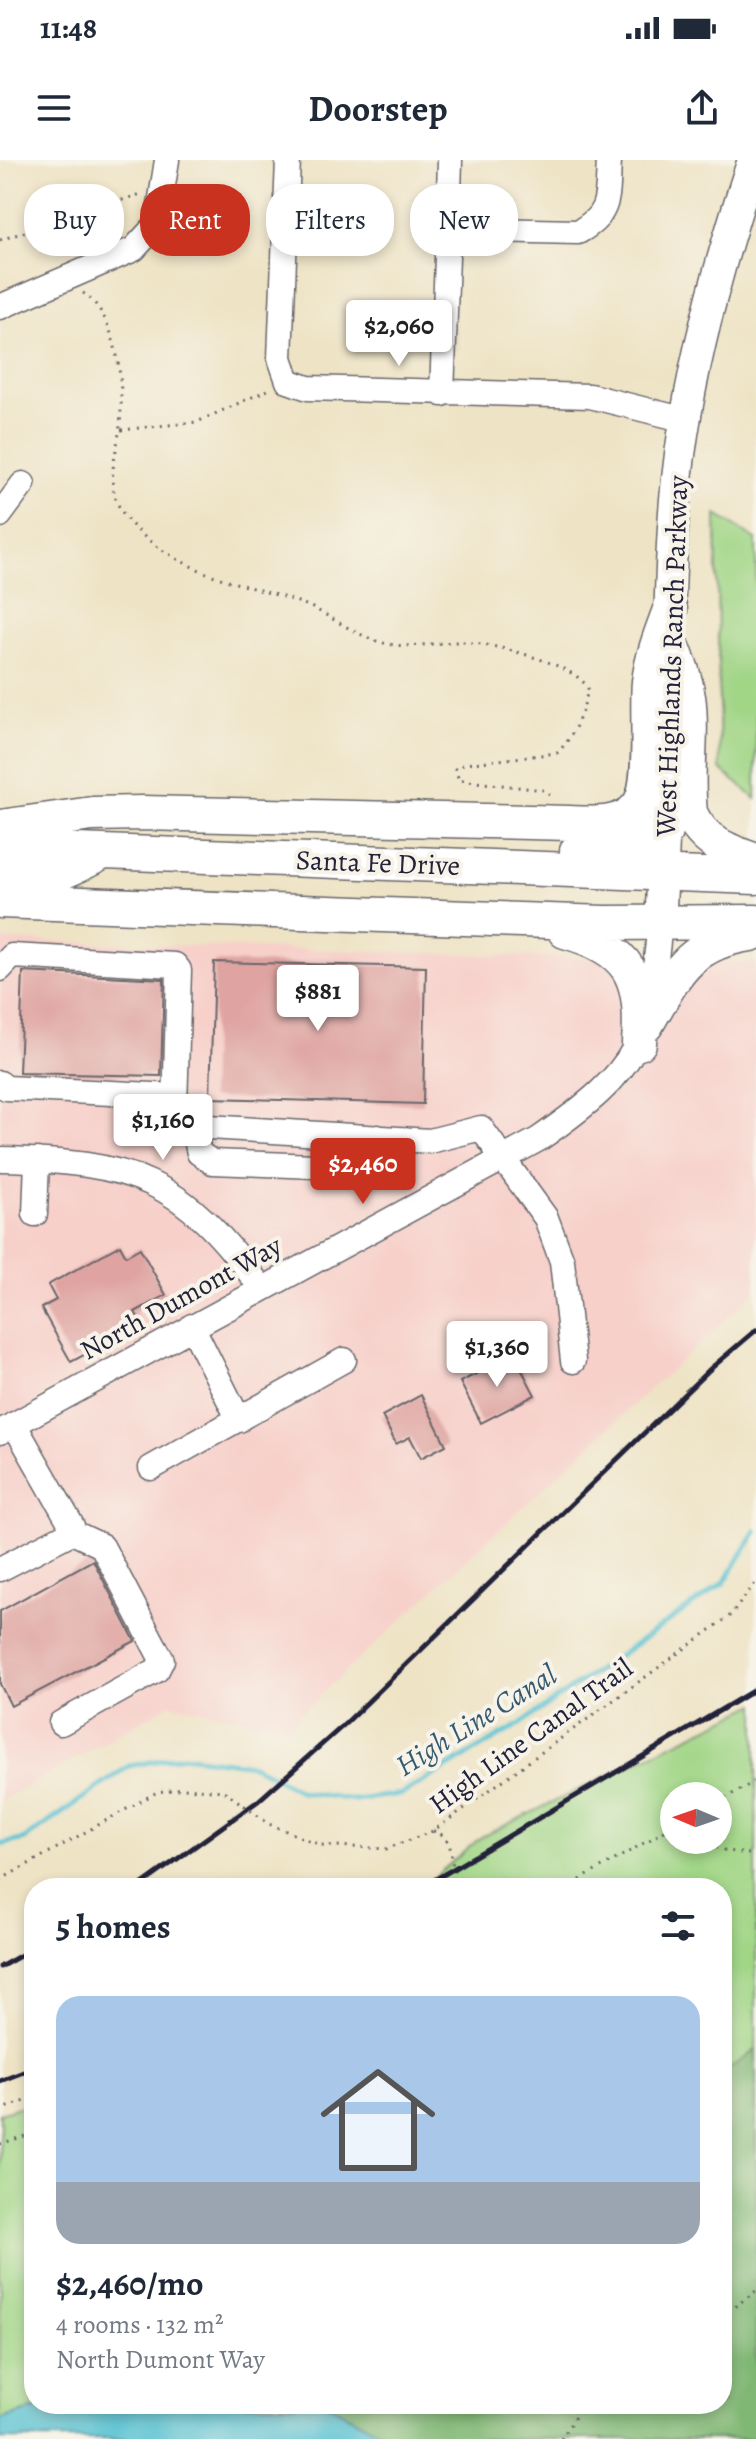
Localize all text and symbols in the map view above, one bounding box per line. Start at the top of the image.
text: 11:48 [40,8,97,48]
text: Doorstep [308,84,448,133]
icon: menu [32,86,76,130]
icon: share [680,86,724,130]
chip: Buy [24,184,124,256]
chip: Rent [140,184,250,256]
chip: Filters [266,184,394,256]
chip: New [410,184,518,256]
pin: $2,060 [334,300,464,368]
text: $2,060 [364,308,434,343]
street label: West Highlands Ranch Parkway [647,474,697,838]
street label: Santa Fe Drive [295,841,461,885]
pin: $881 [271,965,365,1033]
text: $881 [295,973,341,1008]
pin: $1,160 [98,1094,228,1162]
text: $1,160 [132,1102,194,1137]
pin: $2,460 [298,1138,428,1206]
text: $2,460 [328,1146,398,1181]
street label: North Dumont Way [73,1227,289,1369]
pin: $1,360 [432,1321,562,1389]
text: $1,360 [465,1329,529,1364]
street label: High Line Canal Trail [422,1649,641,1823]
water label: High Line Canal [388,1654,565,1785]
north arrow [660,1782,732,1854]
map controls [660,1782,732,1854]
text: 5 homes [56,1903,171,1950]
icon: filters [656,1904,700,1948]
icon: home [306,2048,450,2192]
text: $2,460/mo [56,2260,204,2307]
text: 4 rooms · 132 m² [56,2307,223,2342]
text: North Dumont Way [56,2342,265,2377]

